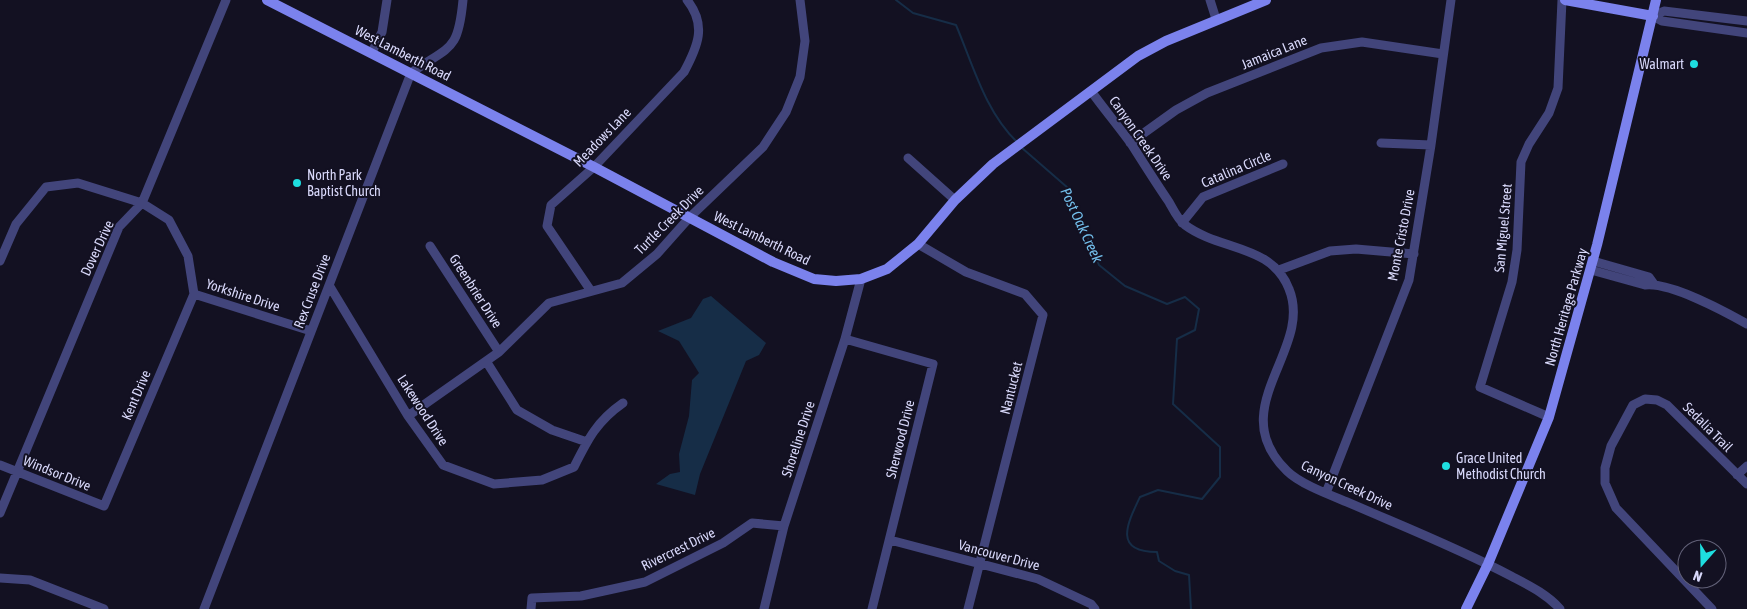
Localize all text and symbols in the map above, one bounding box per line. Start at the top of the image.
street label: West Lamberth Road [352,22,454,84]
street label: Jamaica Lane [1239,32,1309,72]
place label: Walmart [1639,56,1684,72]
marker: Walmart [1688,58,1700,70]
street label: Canyon Creek Drive [1106,93,1176,183]
street label: Meadows Lane [570,104,634,170]
street label: Catalina Circle [1199,147,1273,191]
place label: North Park Baptist Church [307,167,381,199]
marker: North Park Baptist Church [291,177,303,189]
street label: Turtle Creek Drive [631,182,707,258]
street label: San Miguel Street [1491,183,1515,273]
water label: Post Oak Creek [1057,185,1107,266]
street label: Monte Cristo Drive [1384,188,1418,282]
street label: West Lamberth Road [711,208,813,268]
street label: Dover Drive [77,218,117,278]
street label: North Heritage Parkway [1542,246,1591,368]
street label: Greenbrier Drive [446,251,506,331]
street label: Rex Cruse Drive [290,252,334,330]
street label: Yorkshire Drive [204,276,282,314]
street label: Nantucket [997,360,1025,416]
street label: Kent Drive [118,368,154,422]
street label: Lakewood Drive [394,372,452,448]
street label: Sherwood Drive [883,398,917,480]
street label: Shoreline Drive [778,399,818,479]
street label: Sedalia Trail [1680,399,1736,455]
place label: Grace United Methodist Church [1456,450,1546,482]
street label: Windsor Drive [21,452,93,494]
street label: Canyon Creek Drive [1299,457,1395,513]
marker: Grace United Methodist Church [1440,460,1452,472]
street label: Rivercrest Drive [639,524,717,574]
street label: Vancouver Drive [957,536,1041,574]
north arrow [1677,539,1727,589]
text: N [1691,567,1704,585]

